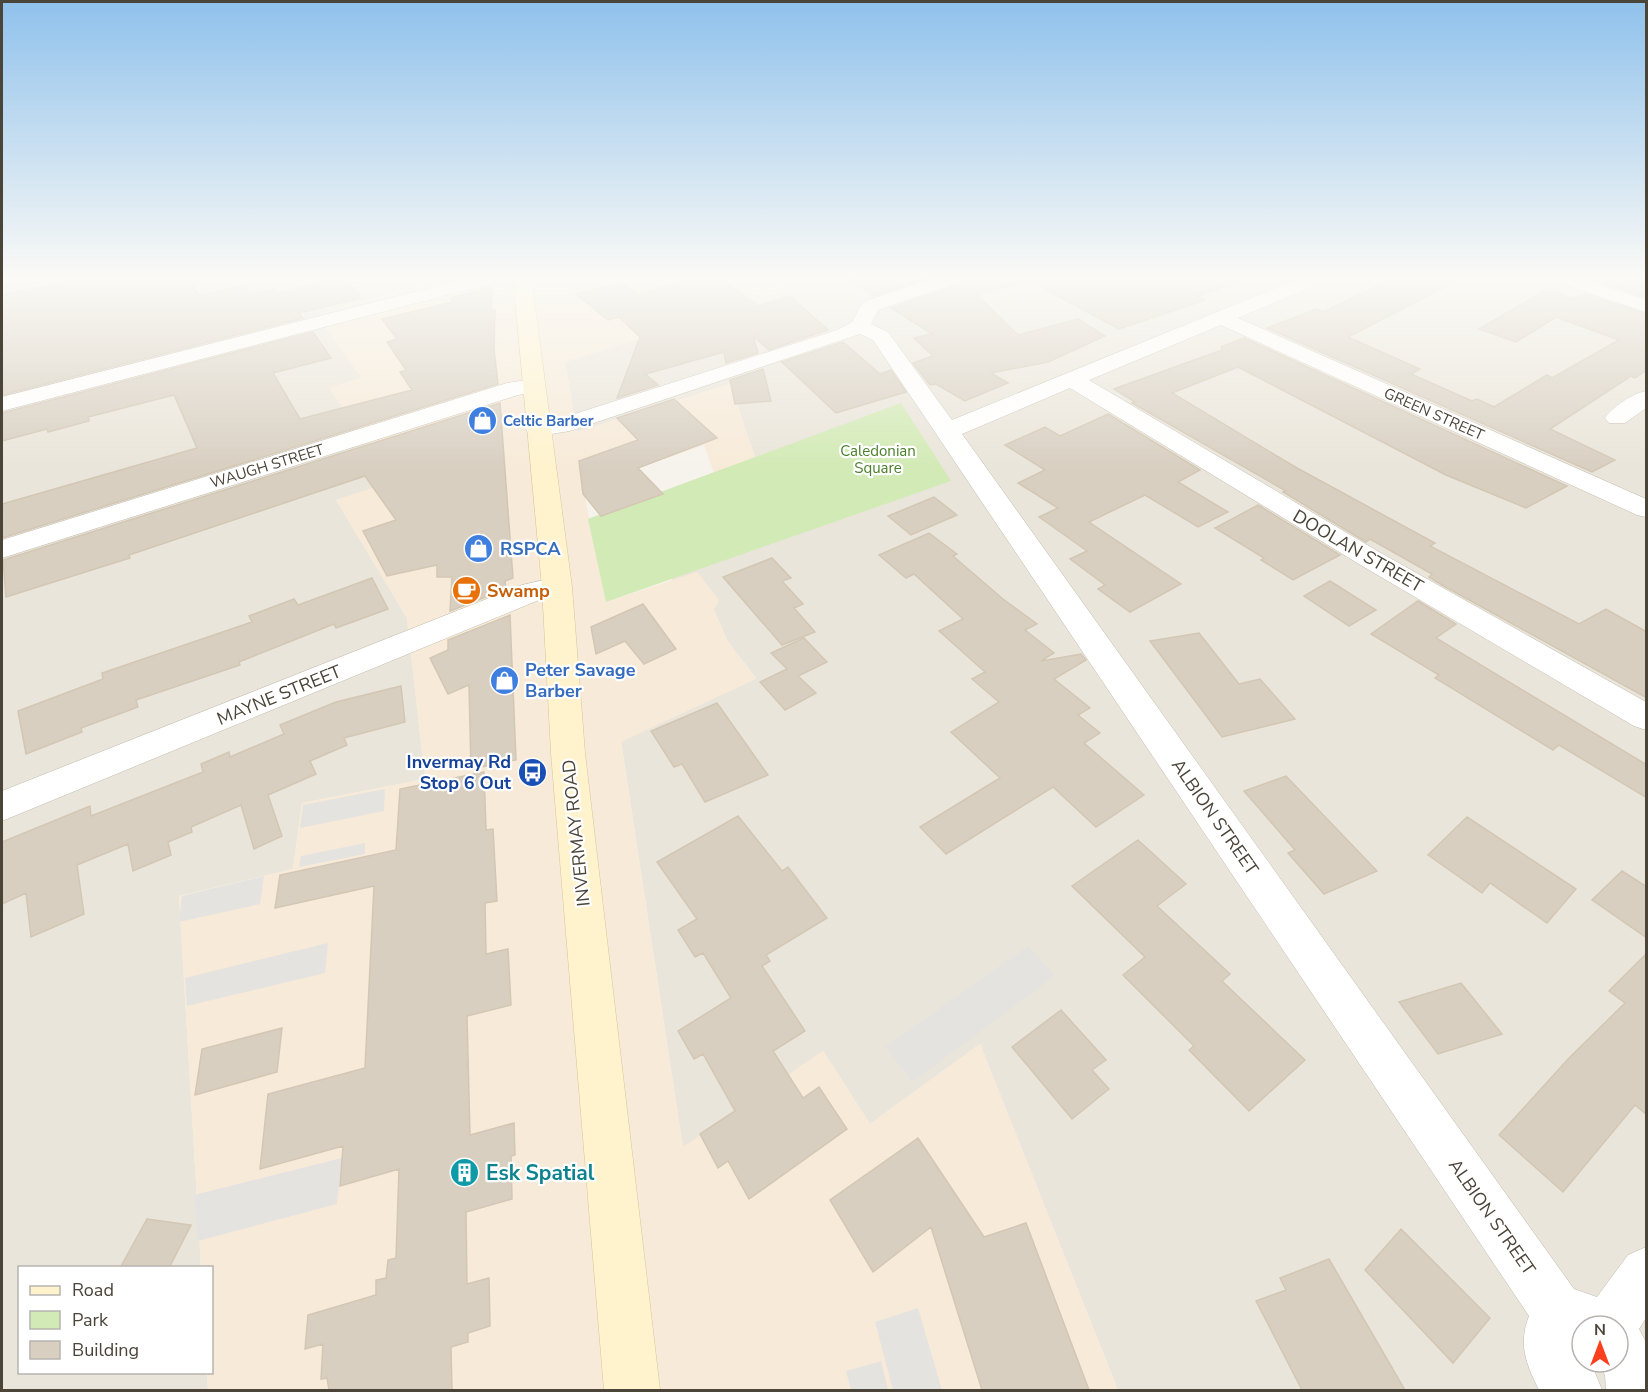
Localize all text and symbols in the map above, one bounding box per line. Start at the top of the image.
street label: GREEN STREET [1381,383,1487,445]
shop icon: Celtic Barber [466,405,498,437]
place label: Celtic Barber [503,411,594,431]
street label: WAUGH STREET [208,439,326,493]
park label: Caledonian Square [840,441,916,478]
street label: DOOLAN STREET [1288,504,1428,598]
shop icon: RSPCA [463,533,495,565]
place label: RSPCA [500,537,561,561]
cafe icon: Swamp [450,575,482,607]
place label: Swamp [487,579,550,603]
place label: Peter Savage Barber [525,658,636,703]
street label: MAYNE STREET [213,659,345,731]
shop icon: Peter Savage Barber [488,664,520,696]
place label: Invermay Rd Stop 6 Out [407,750,511,795]
street label: ALBION STREET [1166,754,1264,880]
bus stop icon: Invermay Rd Stop 6 Out [516,756,548,788]
street label: INVERMAY ROAD [556,758,596,908]
street label: ALBION STREET [1443,1154,1541,1280]
building icon: Esk Spatial [449,1157,481,1189]
place label: Esk Spatial [486,1159,595,1187]
legend [18,1266,213,1374]
text: Road [72,1278,114,1302]
text: Park [72,1308,109,1332]
north arrow [1570,1314,1630,1374]
text: N [1594,1319,1606,1341]
text: Building [72,1338,139,1362]

